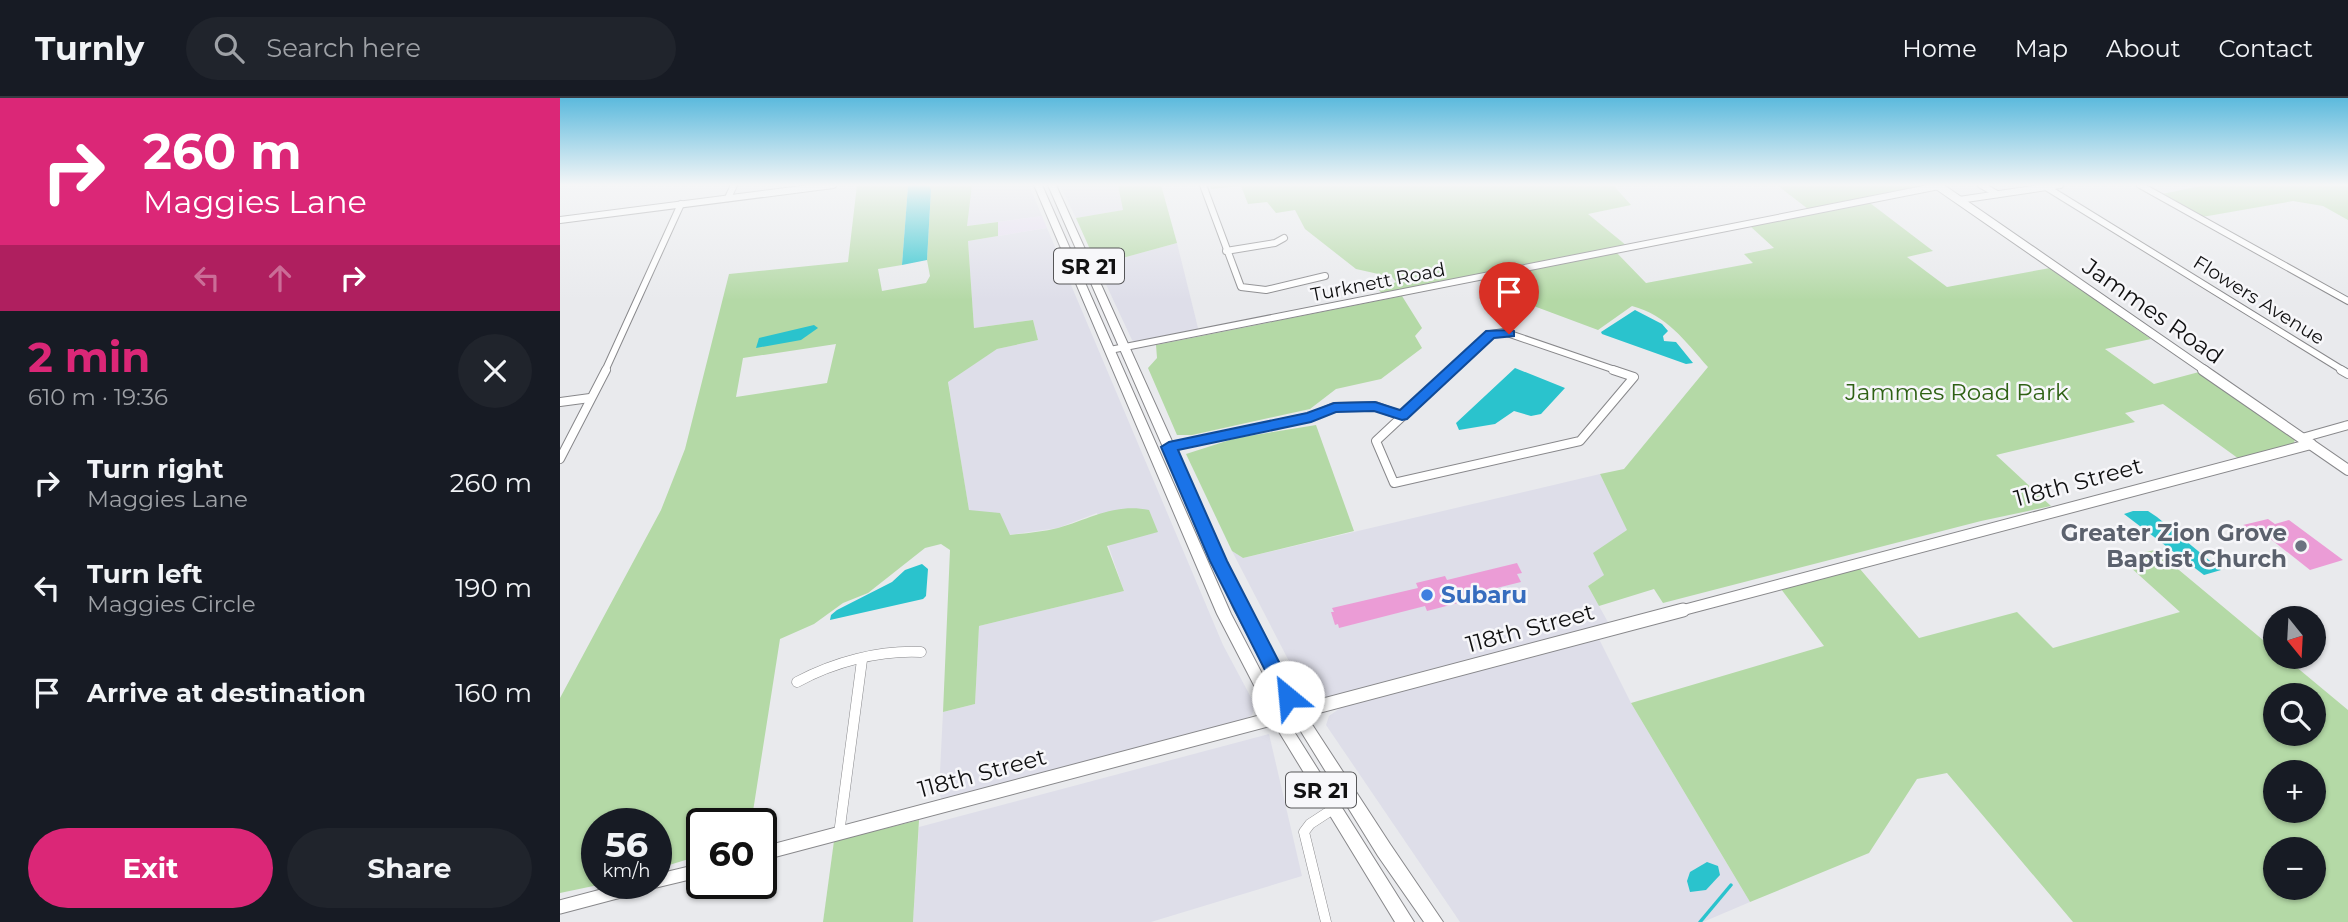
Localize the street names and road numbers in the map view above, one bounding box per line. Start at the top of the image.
road number: SR 21 [1054,248,1124,284]
street label: Flowers Avenue [2189,250,2329,350]
street label: Jammes Road [2076,252,2229,370]
street label: Turknett Road [1309,258,1447,306]
street label: 118th Street [2011,451,2145,513]
street label: 118th Street [1463,597,1597,659]
street label: 118th Street [915,742,1049,804]
road number: SR 21 [1286,772,1356,808]

